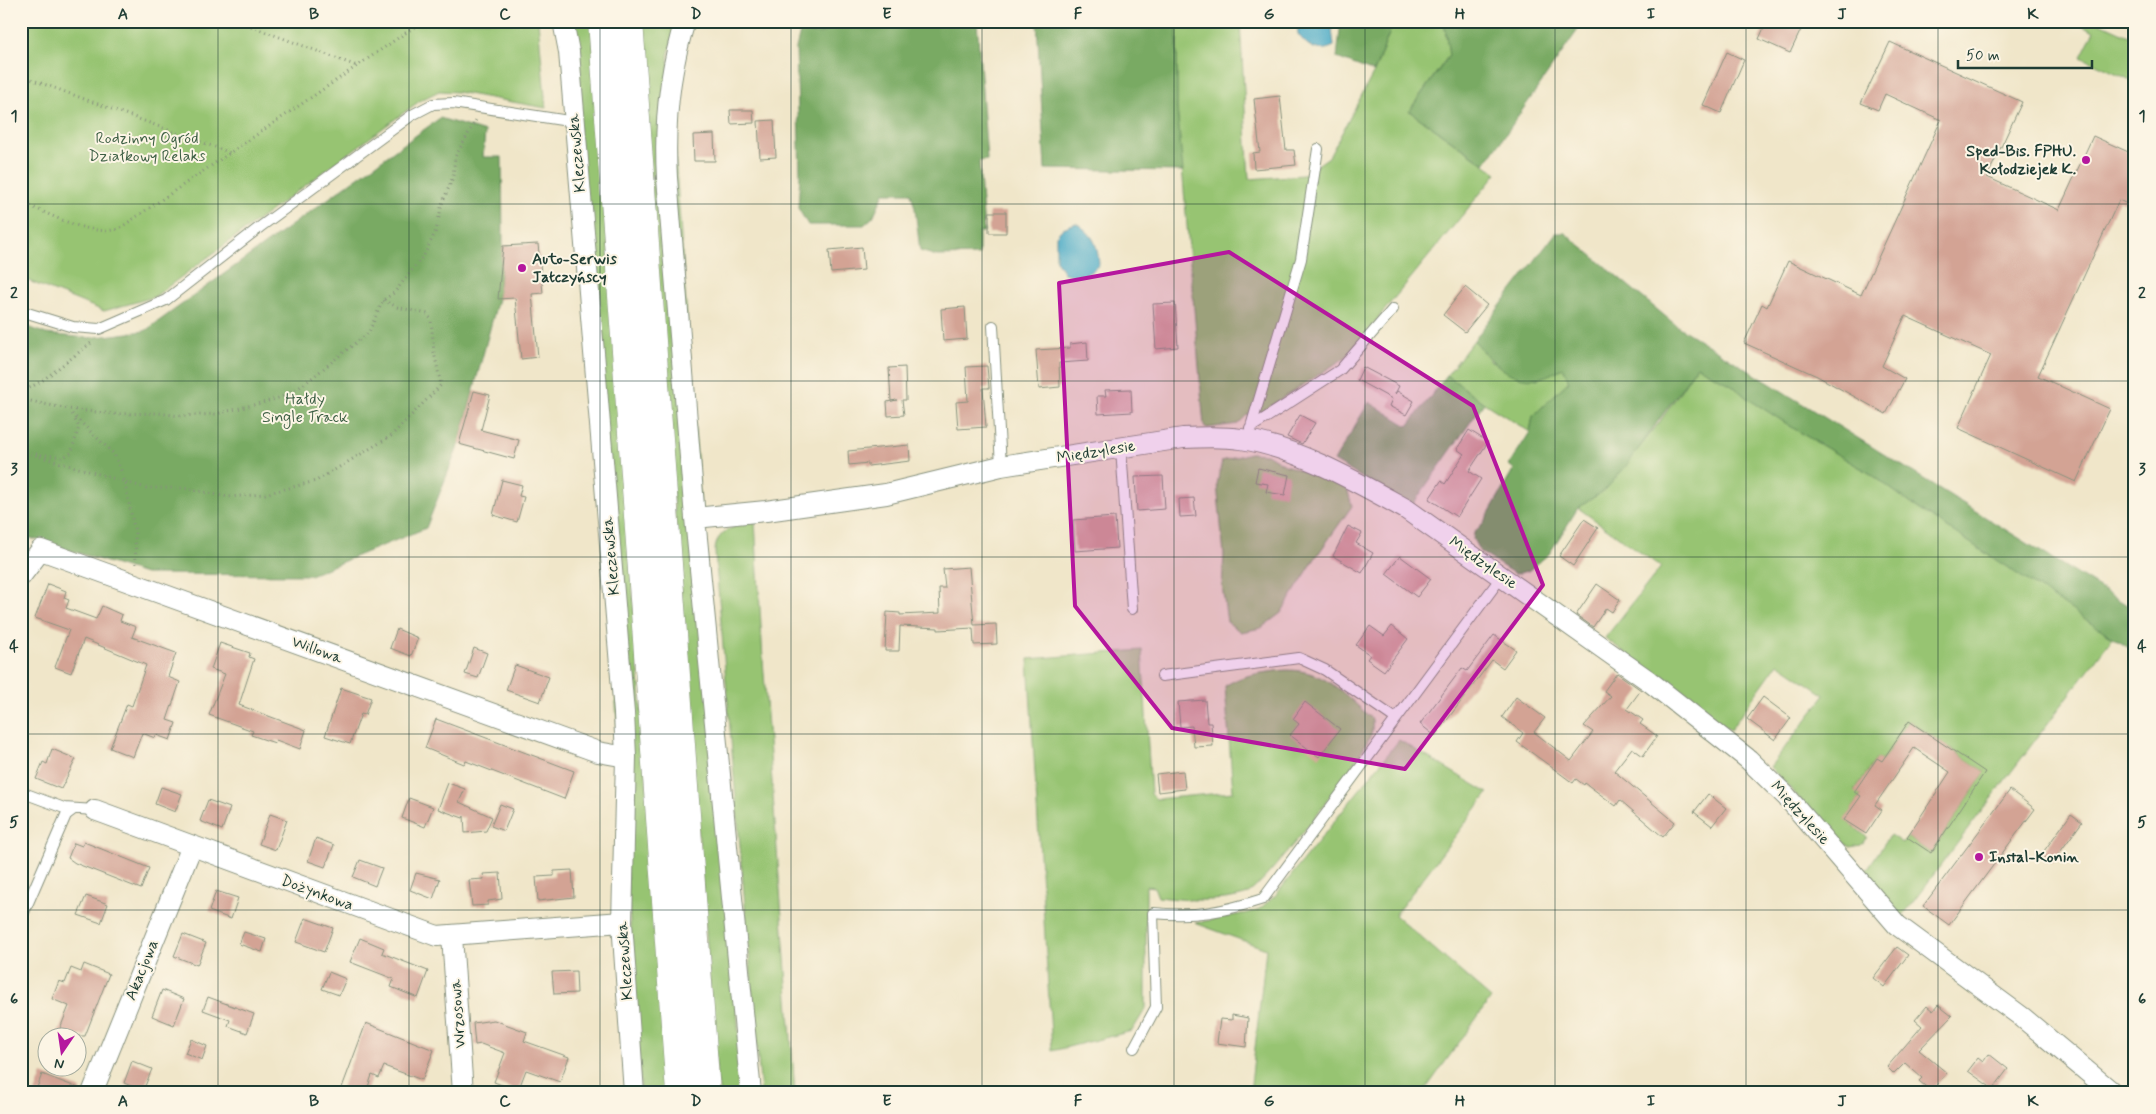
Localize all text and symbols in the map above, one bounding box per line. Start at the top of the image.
text: A [118,4,128,25]
text: B [309,4,319,25]
text: C [499,4,511,25]
text: D [690,4,702,25]
text: E [882,4,892,25]
text: F [1074,4,1083,25]
text: G [1264,4,1275,25]
text: H [1455,4,1466,25]
text: I [1647,4,1656,25]
text: J [1837,4,1847,25]
text: K [2027,4,2039,25]
scale bar [1958,38,2092,70]
text: 50 m [1966,46,2000,66]
text: 1 [10,106,18,127]
text: 1 [2138,106,2146,127]
street label: Kleczewska [563,112,591,193]
park label: Rodzinny Ogród Działkowy Relaks [88,128,206,167]
place label: Sped-Bis. FPHU. Kołodziejek K. [1966,141,2076,180]
marker: Sped-Bis. FPHU. Kołodziejek K. [2080,154,2092,166]
place label: Auto-Serwis Jatczyńscy [532,249,618,288]
marker: Auto-Serwis Jatczyńscy [516,262,528,274]
text: 2 [10,283,18,304]
text: 2 [2138,283,2146,304]
park label: Hałdy Single Track [262,389,348,429]
street label: Międzylesie [1055,435,1137,469]
text: 3 [10,459,18,480]
text: 3 [2138,459,2146,480]
street label: Kleczewska [597,515,625,596]
street label: Międzylesie [1444,532,1522,595]
street label: Willowa [289,631,346,669]
text: 4 [9,636,19,657]
text: 4 [2137,636,2147,657]
street label: Międzylesie [1766,777,1835,850]
text: 5 [9,812,19,833]
text: 5 [2137,812,2147,833]
place label: Instal-Konin [1989,847,2079,868]
marker: Instal-Konin [1973,851,1985,863]
street label: Dożynkowa [278,870,356,916]
street label: Kleczewska [612,921,638,1001]
street label: Akacjowa [120,937,164,1003]
street label: Wrzosowa [445,978,471,1049]
text: 6 [10,989,18,1010]
text: 6 [2138,989,2146,1010]
north arrow [38,1026,88,1076]
text: N [53,1054,66,1074]
text: A [118,1091,128,1112]
text: B [309,1091,319,1112]
text: C [499,1091,511,1112]
text: D [690,1091,702,1112]
text: E [882,1091,892,1112]
text: F [1074,1091,1083,1112]
text: G [1264,1091,1275,1112]
text: H [1455,1091,1466,1112]
text: I [1647,1091,1656,1112]
text: J [1837,1091,1847,1112]
text: K [2027,1091,2039,1112]

